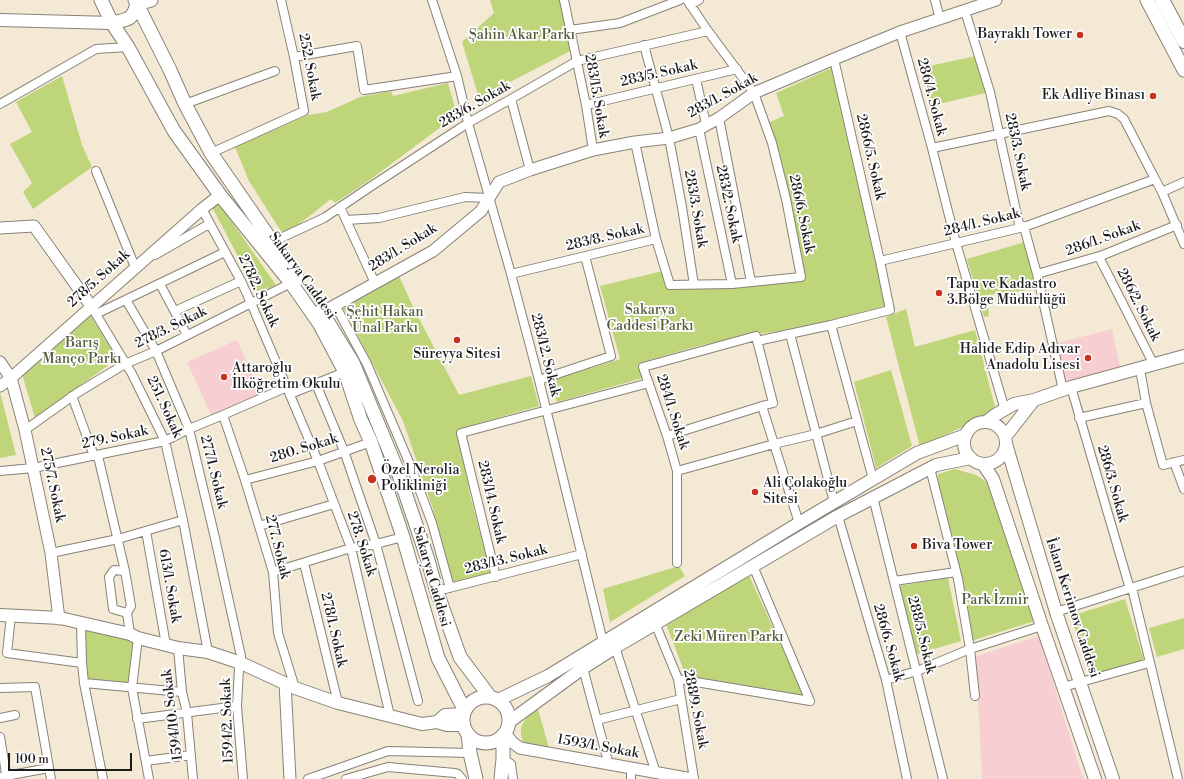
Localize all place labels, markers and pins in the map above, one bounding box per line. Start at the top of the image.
place label: Bayraklı Tower [977,27,1072,43]
marker: Bayraklı Tower [1075,30,1085,40]
place label: Ek Adliye Binası [1042,88,1145,104]
marker: Ek Adliye Binası [1148,91,1158,101]
place label: Tapu ve Kadastro 3.Bölge Müdürlüğü [947,277,1066,310]
marker: Tapu ve Kadastro 3.Bölge Müdürlüğü [934,288,944,298]
marker: Süreyya Sitesi [452,335,462,345]
place label: Halide Edip Adıvar Anadolu Lisesi [960,342,1080,374]
place label: Süreyya Sitesi [413,347,501,363]
marker: Halide Edip Adıvar Anadolu Lisesi [1083,353,1093,363]
place label: Attaroğlu İlköğretim Okulu [232,361,341,394]
marker: Attaroğlu İlköğretim Okulu [219,372,229,382]
place label: Özel Nerolia Polikliniği [381,463,460,496]
marker: Özel Nerolia Polikliniği [366,473,378,485]
place label: Ali Çolakoğlu Sitesi [763,476,847,508]
marker: Ali Çolakoğlu Sitesi [750,487,760,497]
place label: Biva Tower [922,538,992,554]
marker: Biva Tower [909,541,919,551]

